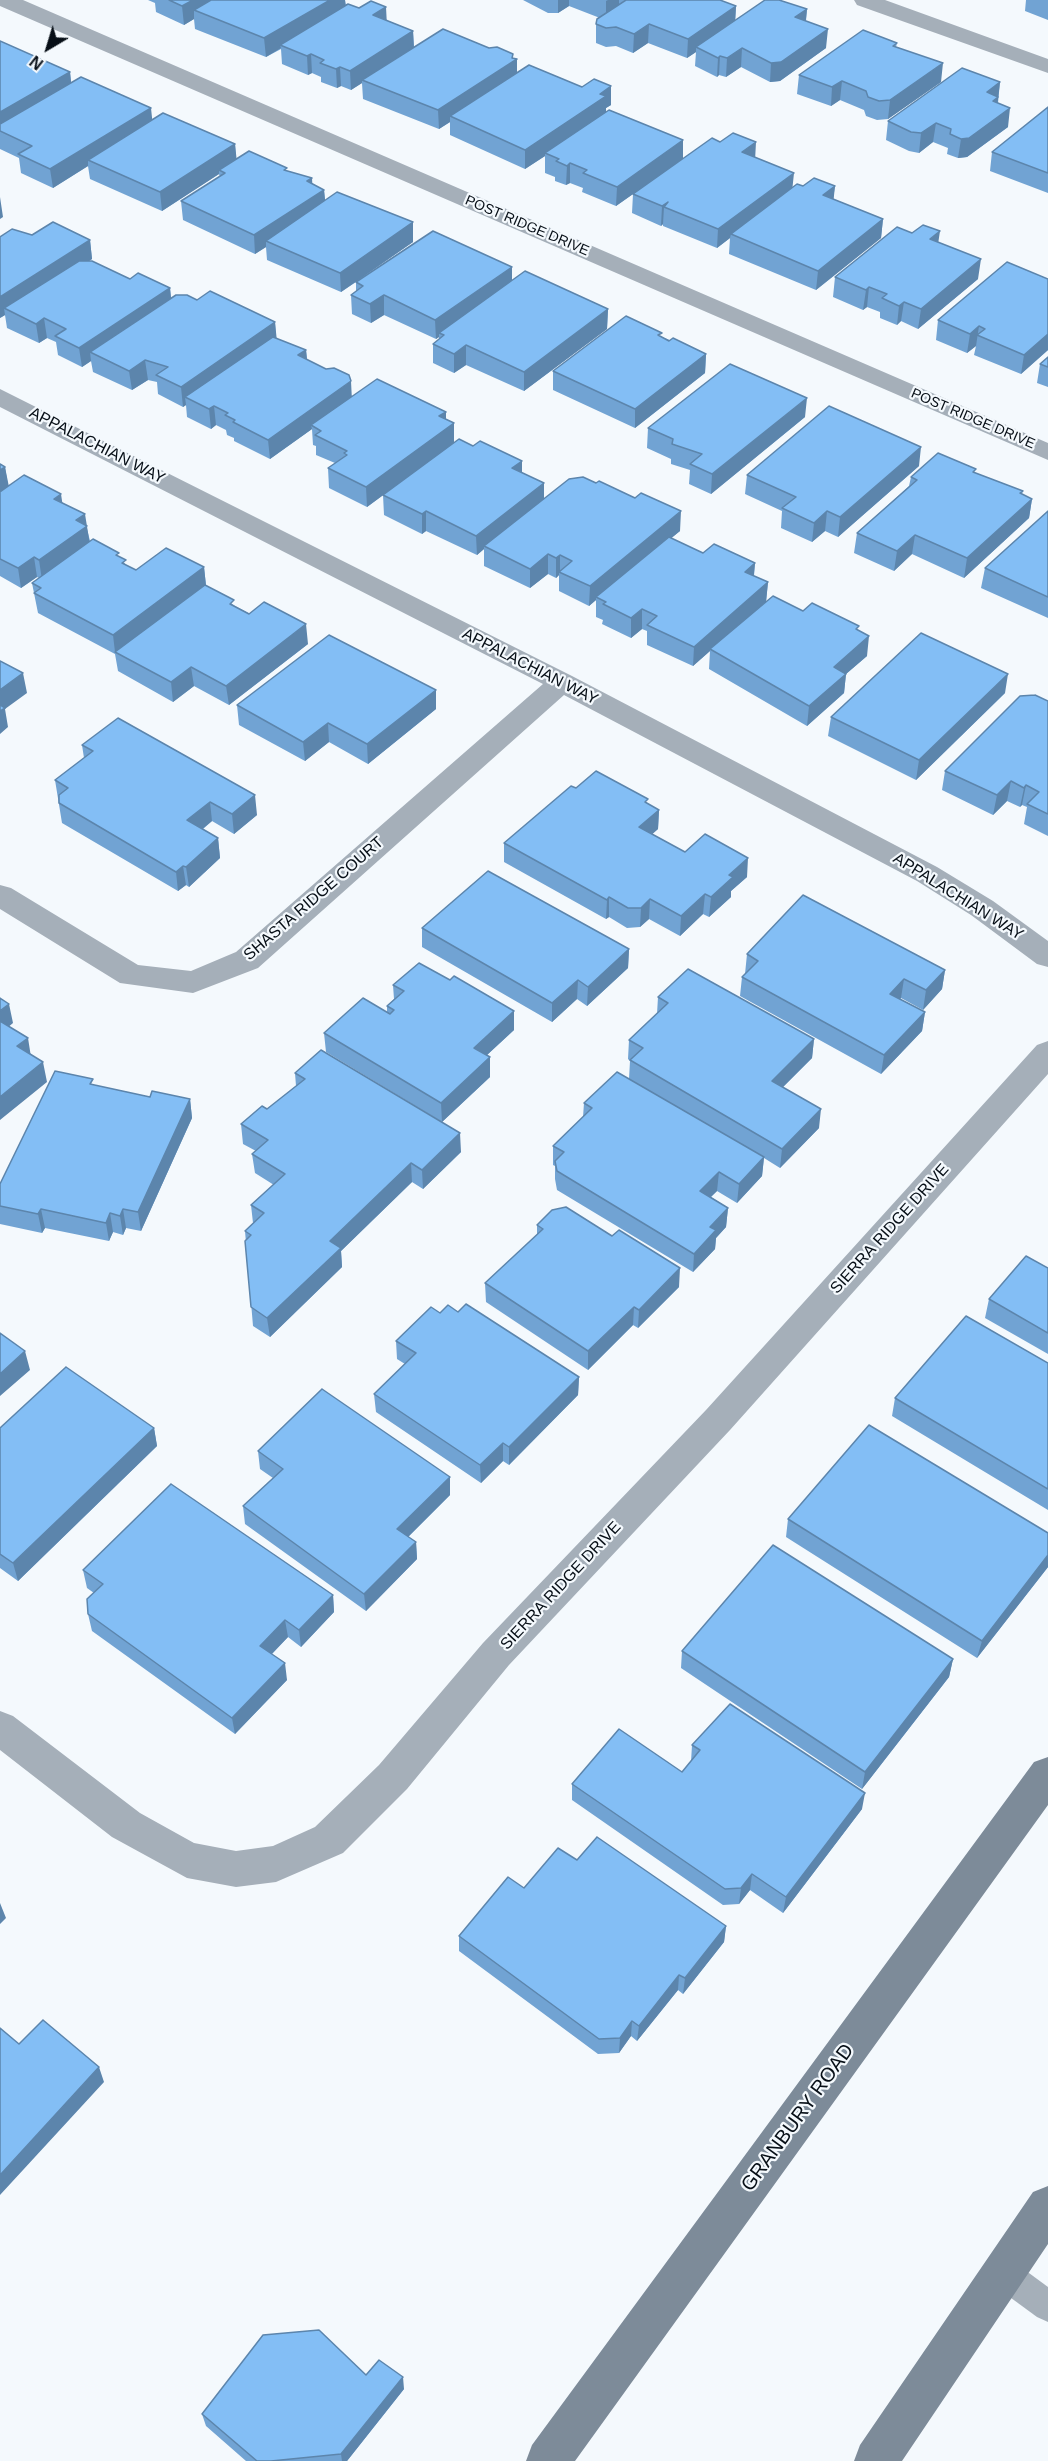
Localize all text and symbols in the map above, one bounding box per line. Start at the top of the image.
north arrow [18,18,78,78]
text: N [27,52,46,73]
street label: POST RIDGE DRIVE [462,192,592,260]
street label: POST RIDGE DRIVE [908,385,1038,453]
street label: APPALACHIAN WAY [26,403,168,489]
street label: APPALACHIAN WAY [459,624,601,710]
street label: SHASTA RIDGE COURT [240,833,388,965]
street label: APPALACHIAN WAY [889,849,1027,945]
street label: SIERRA RIDGE DRIVE [827,1160,953,1298]
street label: SIERRA RIDGE DRIVE [497,1518,625,1654]
street label: GRANBURY ROAD [736,2040,860,2196]

